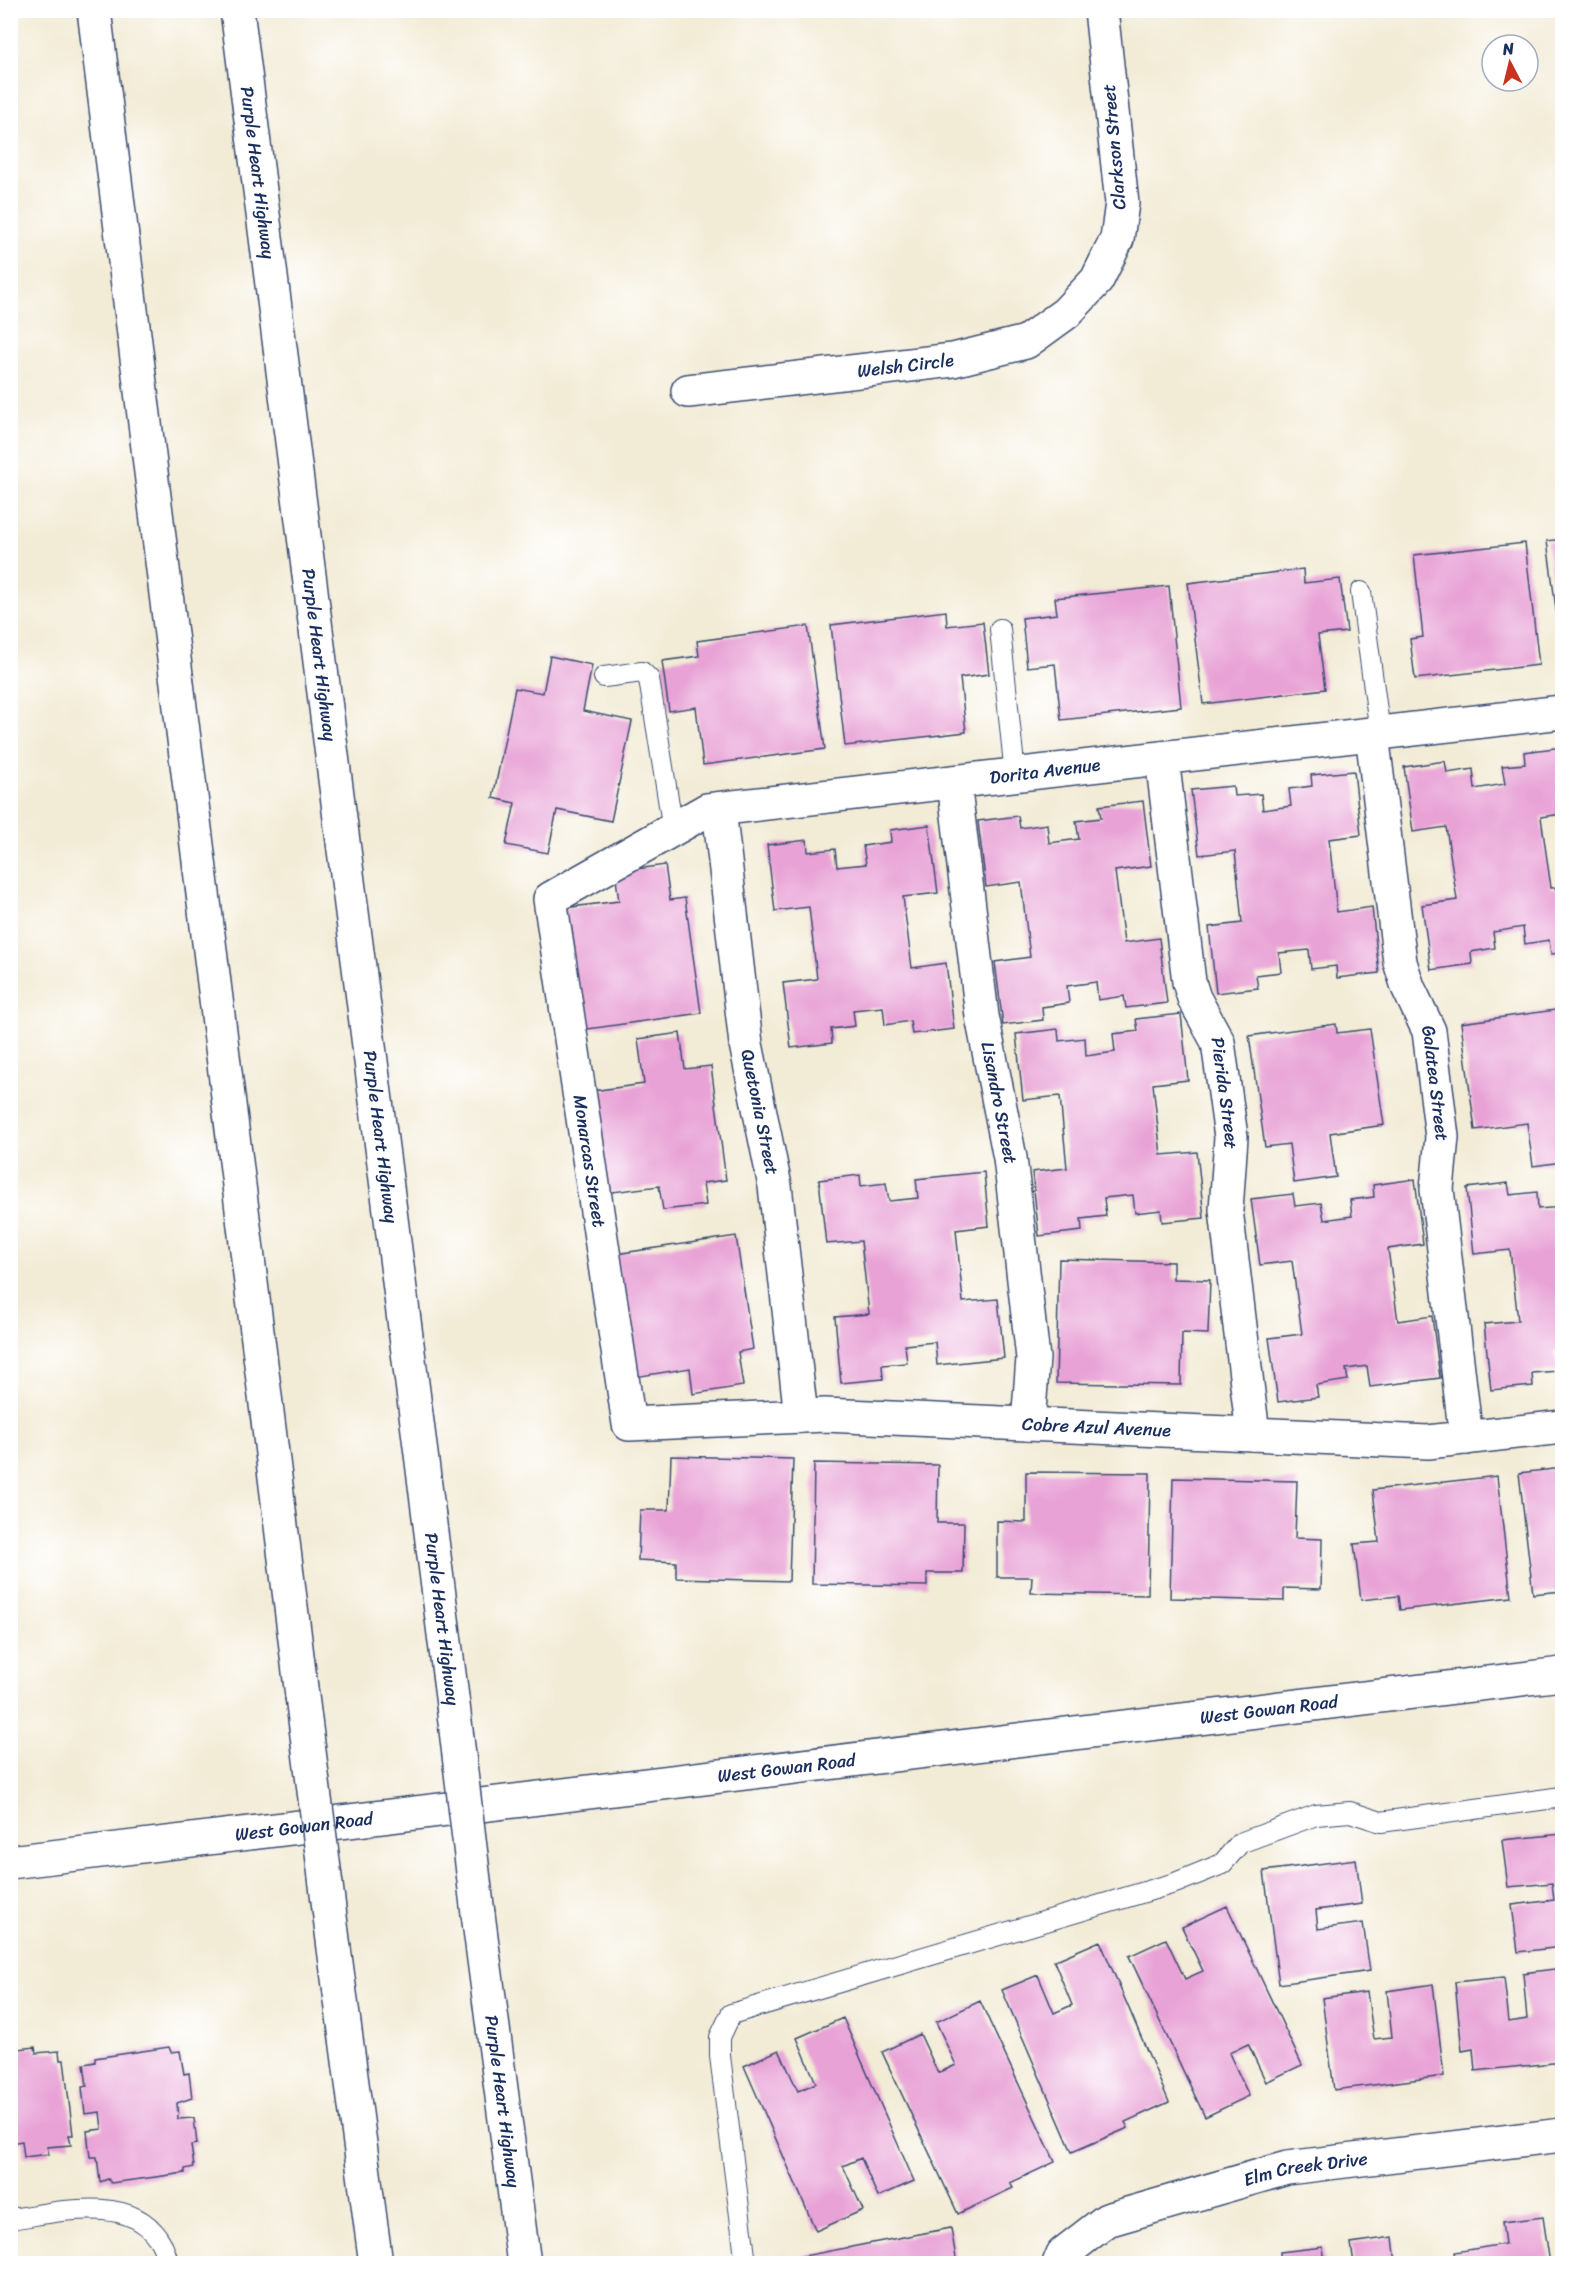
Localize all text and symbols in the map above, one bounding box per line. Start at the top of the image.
north arrow [1480,33,1540,93]
text: N [1500,33,1516,64]
street label: Clarkson Street [1093,83,1135,211]
street label: Purple Heart Highway [231,84,285,262]
street label: Welsh Circle [855,344,956,387]
street label: Purple Heart Highway [292,566,346,744]
street label: Dorita Avenue [988,748,1103,794]
street label: Galatea Street [1412,1019,1458,1143]
street label: Pierida Street [1201,1035,1247,1150]
street label: Lisandro Street [971,1039,1027,1165]
street label: Quetonia Street [731,1046,788,1178]
street label: Purple Heart Highway [354,1049,408,1226]
street label: Monarcas Street [564,1092,615,1230]
street label: Cobre Azul Avenue [1021,1408,1172,1446]
street label: Purple Heart Highway [415,1531,469,1708]
street label: West Gowan Road [1198,1685,1341,1734]
street label: West Gowan Road [716,1744,859,1792]
street label: West Gowan Road [233,1802,376,1851]
street label: Purple Heart Highway [475,2013,530,2191]
street label: Elm Creek Drive [1240,2142,1370,2196]

